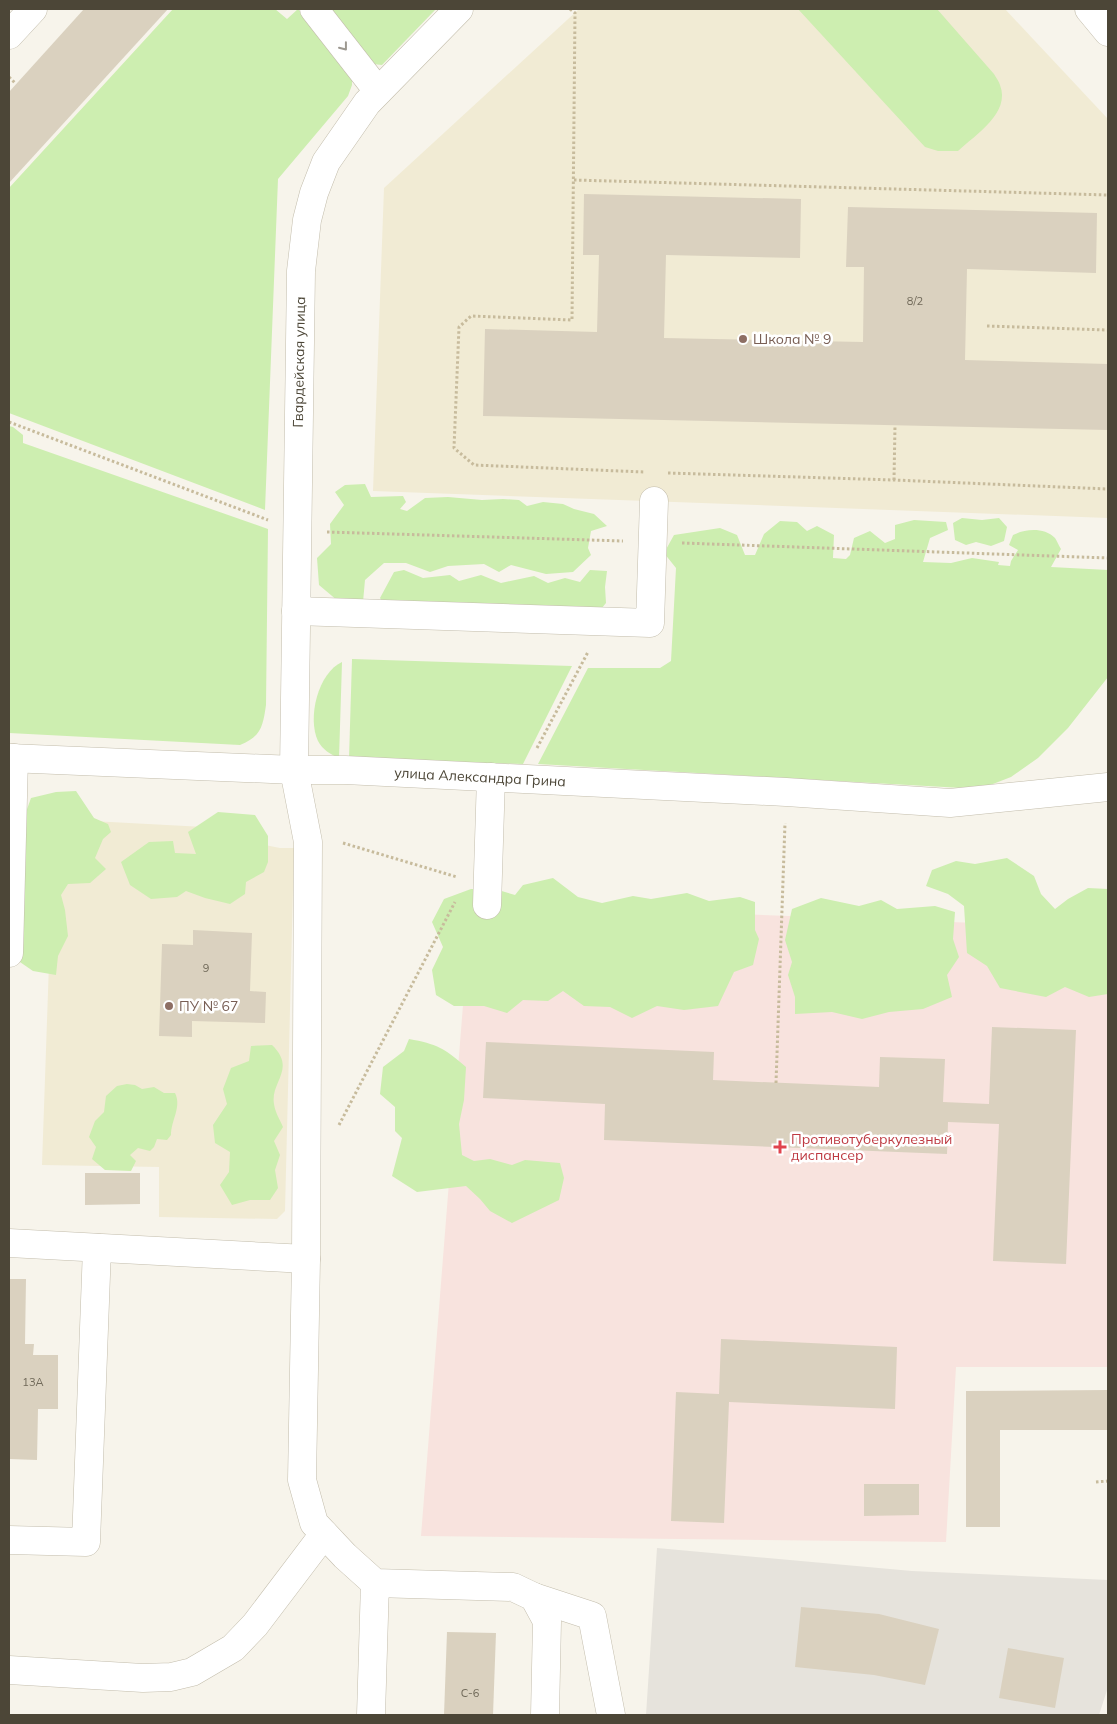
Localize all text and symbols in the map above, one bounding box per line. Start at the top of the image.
one-way arrow [338,41,346,50]
house number: 8/2 [907,294,924,308]
street label: Гвардейская улица [289,296,309,428]
place label: Школа № 9 [753,330,831,348]
marker: Школа № 9 [737,333,749,345]
street label: улица Александра Грина [394,764,566,790]
house number: 9 [203,961,209,975]
place label: ПУ № 67 [179,997,238,1015]
marker: ПУ № 67 [163,1000,175,1012]
place label: Противотуберкулезный диспансер [791,1130,952,1164]
marker: Противотуберкулезный диспансер [773,1140,787,1154]
house number: 13А [22,1375,44,1389]
house number: С-6 [461,1686,480,1700]

